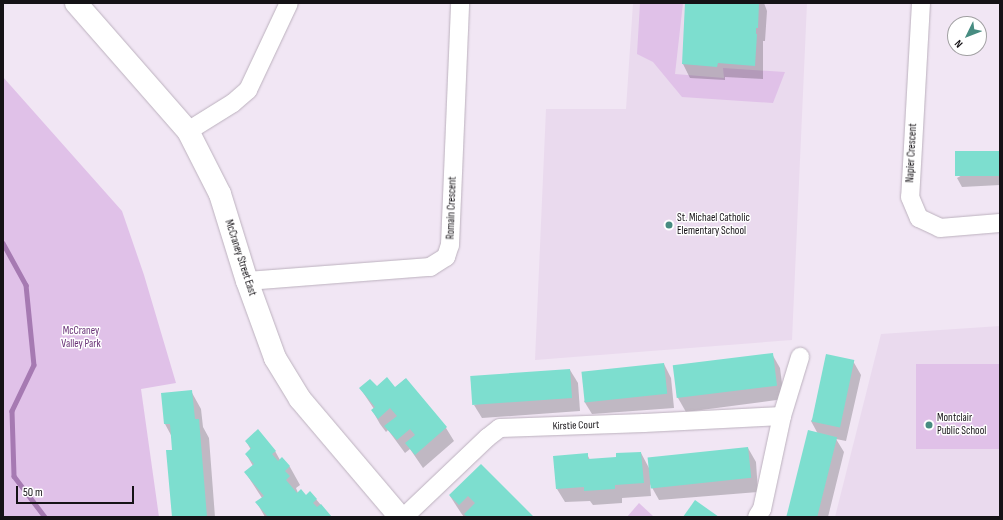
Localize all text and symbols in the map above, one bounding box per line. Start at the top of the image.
north arrow [947,16,987,56]
text: N [952,37,965,50]
street label: Napier Crescent [904,123,920,183]
street label: Romain Crescent [444,176,460,240]
place label: St. Michael Catholic Elementary School [677,212,750,238]
street label: McCraney Street East [221,218,259,298]
marker: St. Michael Catholic Elementary School [664,220,674,230]
park label: McCraney Valley Park [61,325,101,351]
place label: Montclair Public School [937,412,986,438]
street label: Kirstie Court [552,419,600,433]
marker: Montclair Public School [924,420,934,430]
scale bar [18,478,136,504]
text: 50 m [23,485,43,500]

